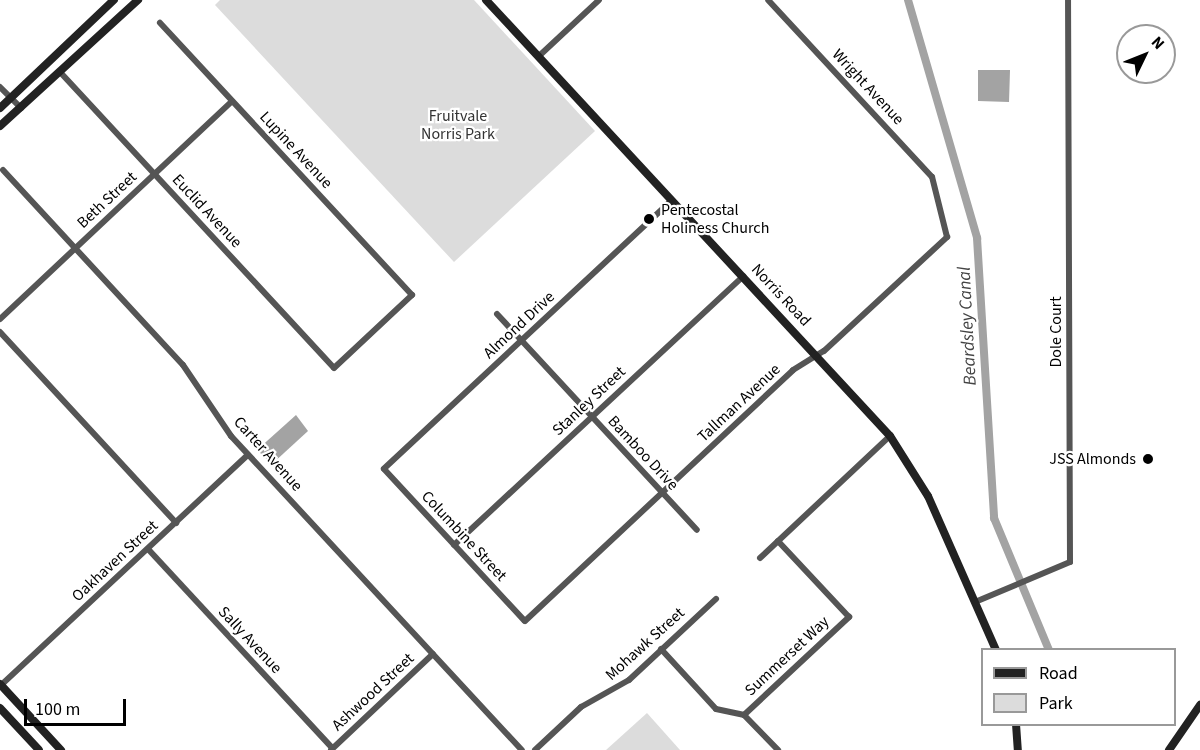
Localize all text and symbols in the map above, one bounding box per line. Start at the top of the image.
north arrow [1116,24,1176,84]
text: N [1146,32,1169,54]
street label: Wright Avenue [828,45,908,129]
park label: Fruitvale Norris Park [421,106,495,144]
street label: Lupine Avenue [255,107,337,193]
street label: Beth Street [73,168,141,232]
street label: Euclid Avenue [168,170,246,252]
place label: Pentecostal Holiness Church [661,200,769,238]
marker: Pentecostal Holiness Church [642,212,656,226]
street label: Norris Road [747,260,815,330]
water label: Beardsley Canal [954,266,982,386]
street label: Almond Drive [479,287,559,363]
street label: Dole Court [1046,296,1066,368]
street label: Tallman Avenue [694,360,784,446]
street label: Stanley Street [548,362,630,440]
street label: Bamboo Drive [604,412,682,494]
street label: Carter Avenue [229,413,307,495]
place label: JSS Almonds [1049,449,1136,469]
marker: JSS Almonds [1141,452,1155,466]
street label: Columbine Street [417,487,511,585]
street label: Oakhaven Street [68,516,162,606]
street label: Sally Avenue [214,602,286,678]
street label: Mohawk Street [602,603,688,685]
street label: Summerset Way [741,612,833,700]
legend [981,648,1176,726]
street label: Ashwood Street [328,649,418,735]
text: Road [1039,661,1078,686]
scale bar [27,687,129,725]
text: Park [1039,691,1073,716]
text: 100 m [35,697,80,722]

